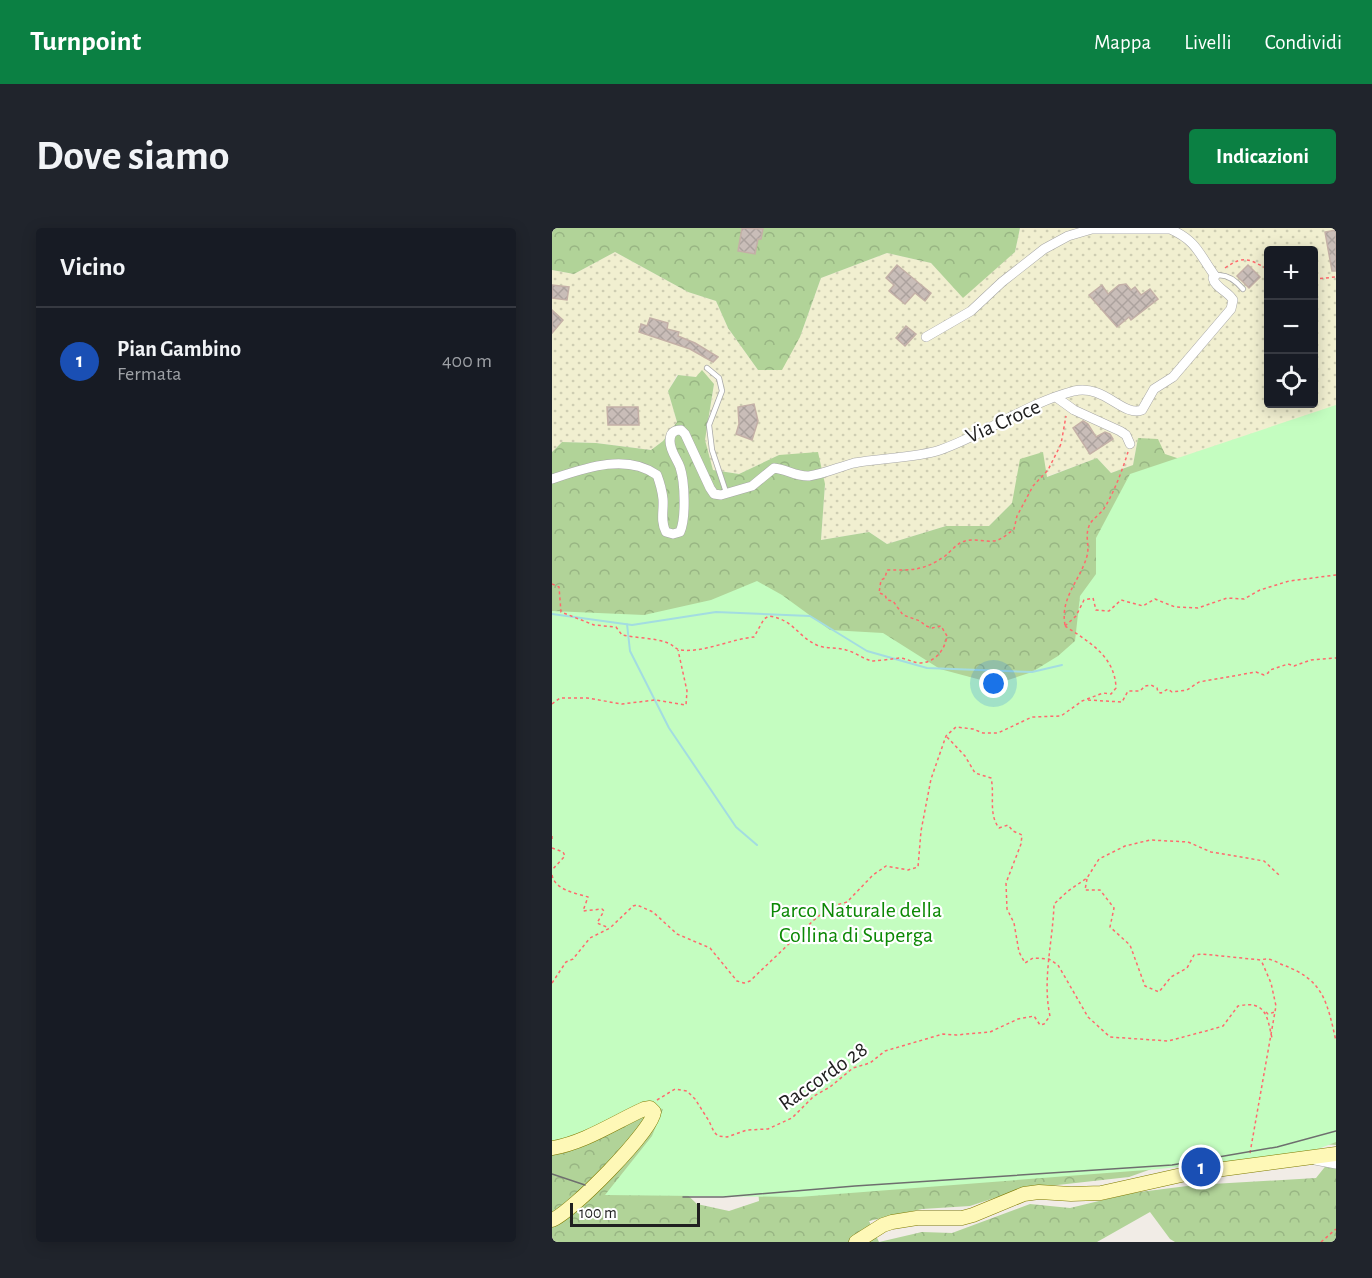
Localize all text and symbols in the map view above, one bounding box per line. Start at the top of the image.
text: Turnpoint [30,28,141,56]
text: Mappa [1094,32,1151,53]
text: Livelli [1184,32,1232,53]
text: Condividi [1265,32,1342,53]
button: Indicazioni [1189,129,1336,184]
text: Dove siamo [36,135,230,177]
map controls [1264,246,1318,408]
button: + [1264,246,1318,300]
text: Vicino [60,254,125,280]
button: − [1264,300,1318,354]
text: Pian Gambino [117,338,241,360]
text: 1 [76,351,83,371]
text: 400 m [442,351,492,371]
button: locate [1264,354,1318,408]
text: Fermata [117,364,182,384]
street label: Via Croce [962,395,1044,447]
your location [979,669,1008,698]
park label: Parco Naturale della Collina di Superga [770,899,942,946]
street label: Raccordo 28 [775,1038,871,1114]
pin: 1 [1182,1144,1220,1190]
scale bar [570,1200,700,1228]
text: 100 m [579,1205,617,1221]

